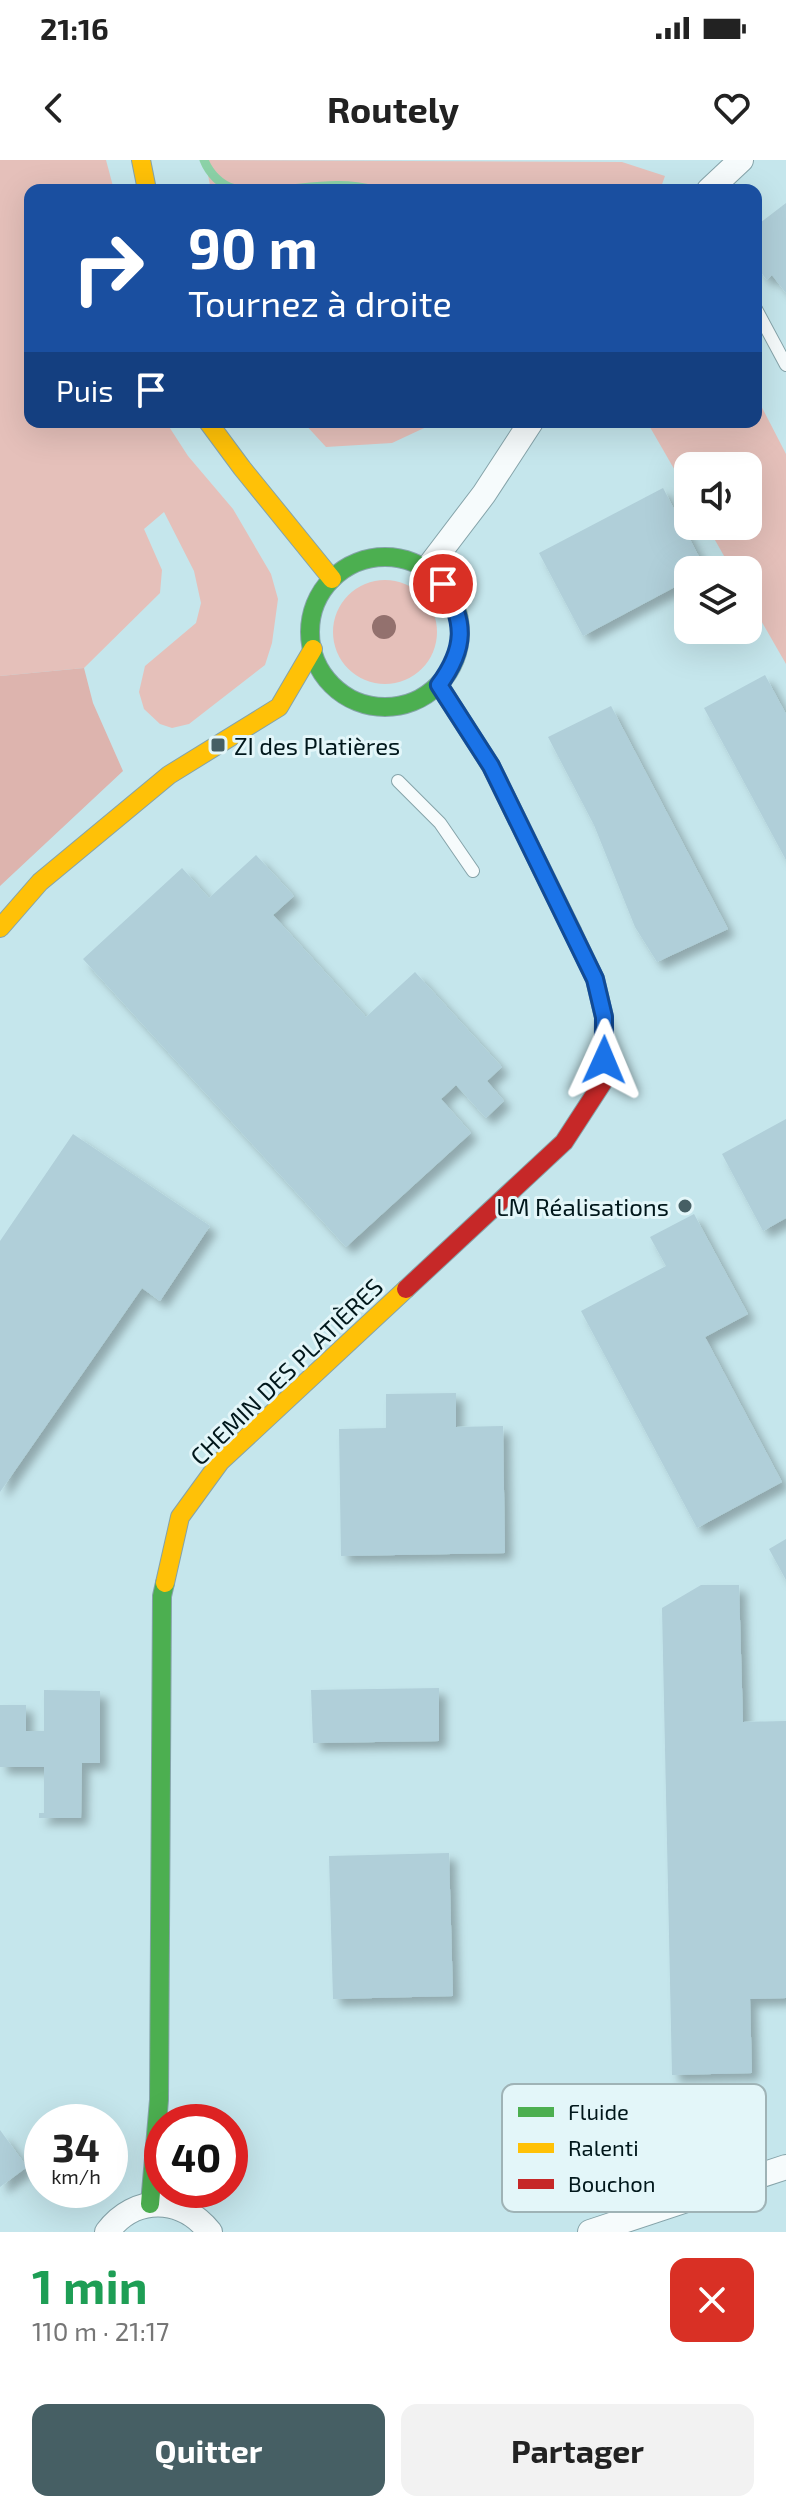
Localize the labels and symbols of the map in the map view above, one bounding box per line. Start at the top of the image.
pin [409,550,477,618]
place label: ZI des Platières [234,731,400,760]
marker: ZI des Platières [209,736,227,754]
position arrow [562,1018,646,1102]
place label: LM Réalisations [496,1192,669,1221]
marker: LM Réalisations [676,1197,694,1215]
street label: CHEMIN DES PLATIÈRES [184,1272,388,1470]
legend [502,2084,766,2212]
text: Fluide [568,2098,629,2124]
speed limit sign: 40 [144,2104,248,2208]
text: Ralenti [568,2134,639,2160]
text: Bouchon [568,2170,656,2196]

